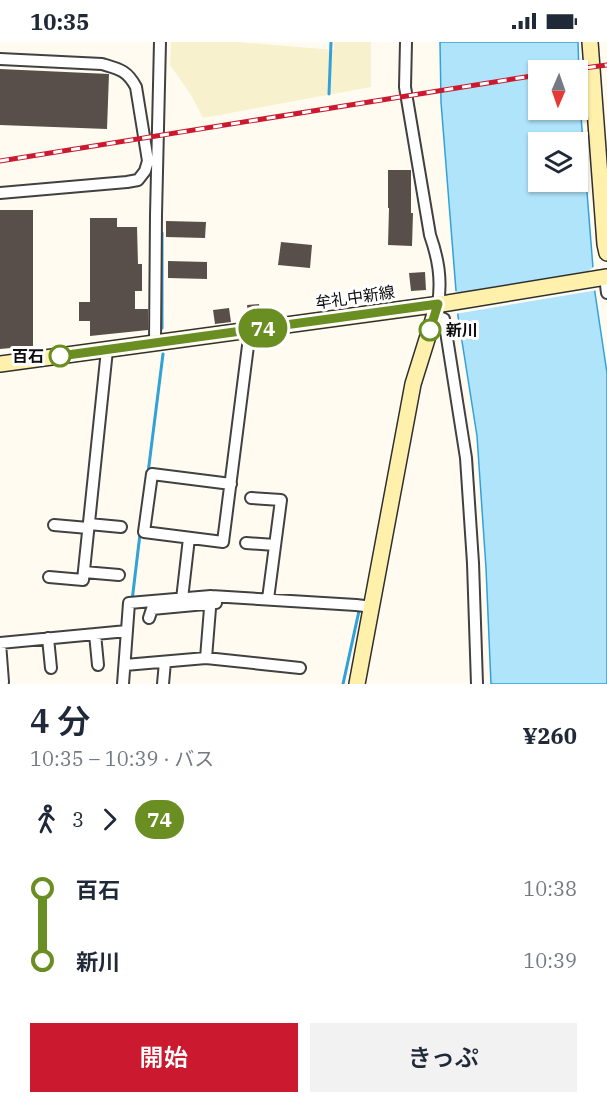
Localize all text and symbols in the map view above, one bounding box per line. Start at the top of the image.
text: 10:35 [30,7,89,36]
north arrow [528,60,588,120]
map controls [528,60,588,192]
button: layers [528,132,588,192]
street label: 牟礼中新線 [314,282,396,312]
line badge: 74 [236,308,290,348]
text: 74 [250,314,276,342]
marker: 新川 [419,319,441,341]
place label: 新川 [446,320,478,340]
marker: 百石 [49,345,71,367]
place label: 百石 [12,346,44,366]
text: 4 分 [30,699,90,742]
text: ¥260 [522,721,577,750]
text: 10:35 – 10:39 · バス [30,745,214,772]
icon: walk [30,803,63,836]
icon: forward [93,803,126,836]
text: 74 [147,805,172,833]
text: 3 [72,806,84,833]
text: 百石 [76,875,120,904]
text: 10:38 [523,875,577,902]
text: 新川 [76,947,120,976]
text: 10:39 [523,947,577,974]
button: 開始 [30,1023,298,1092]
button: きっぷ [310,1023,577,1092]

